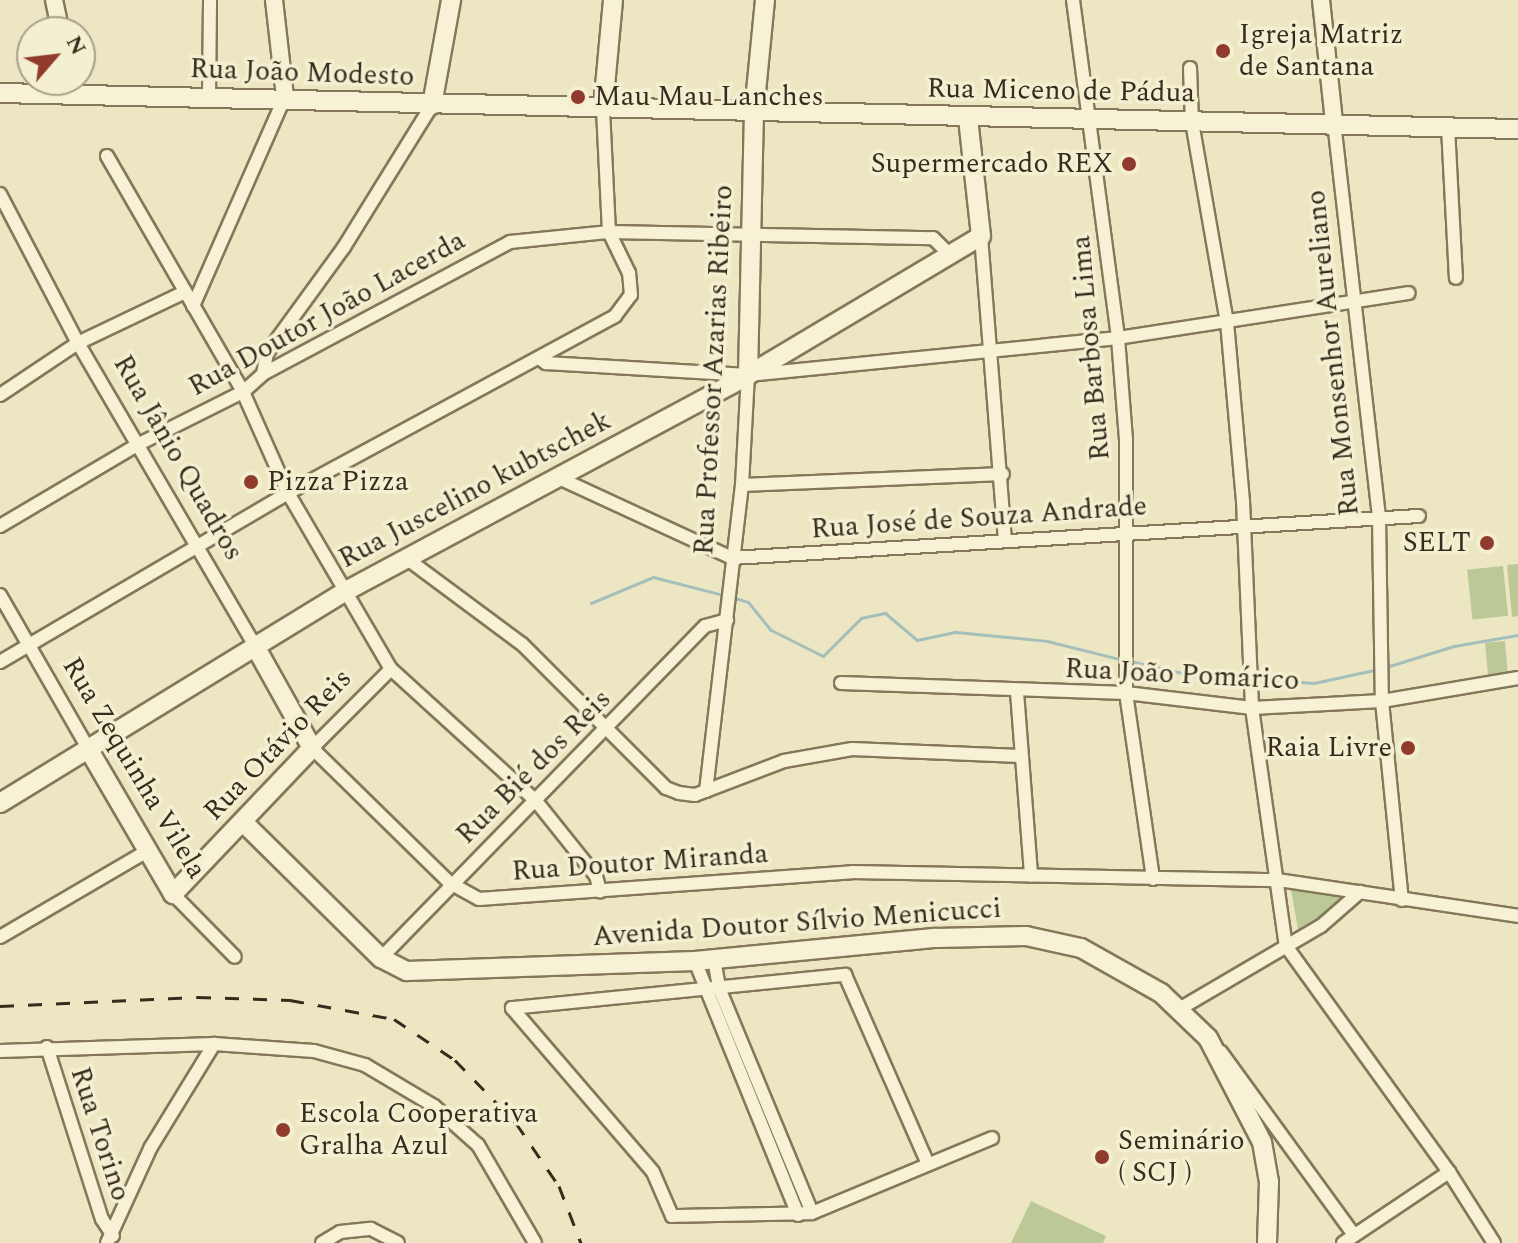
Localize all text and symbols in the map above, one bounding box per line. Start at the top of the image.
north arrow [16,16,96,96]
place label: Igreja Matriz de Santana [1239,18,1403,84]
text: N [57,30,95,61]
marker: Igreja Matriz de Santana [1214,42,1232,60]
street label: Rua João Modesto [189,52,415,94]
street label: Rua Miceno de Pádua [927,72,1195,110]
place label: Mau Mau Lanches [594,80,824,114]
marker: Mau Mau Lanches [569,88,587,106]
place label: Supermercado REX [871,147,1113,181]
marker: Supermercado REX [1120,155,1138,173]
street label: Rua Professor Azarias Ribeiro [688,184,740,556]
street label: Rua Monsenhor Aureliano [1299,188,1367,518]
street label: Rua Doutor João Lacerda [183,224,471,404]
street label: Rua Barbosa Lima [1064,234,1118,462]
street label: Rua Jânio Quadros [106,349,250,567]
street label: Rua Juscelino kubtschek [333,404,617,576]
place label: Pizza Pizza [267,465,409,499]
marker: Pizza Pizza [242,473,260,491]
street label: Rua José de Souza Andrade [810,489,1148,547]
place label: SELT [1403,526,1471,560]
marker: SELT [1478,534,1496,552]
street label: Rua Zequinha Vilela [55,651,213,885]
street label: Rua João Pomárico [1064,652,1300,698]
street label: Rua Otávio Reis [197,662,359,828]
street label: Rua Bié dos Reis [449,682,619,852]
place label: Raia Livre [1265,731,1392,765]
marker: Raia Livre [1399,739,1417,757]
street label: Rua Doutor Miranda [511,837,769,889]
street label: Avenida Doutor Sílvio Menicucci [591,892,1003,954]
street label: Rua Torino [63,1063,137,1205]
place label: Escola Cooperativa Gralha Azul [299,1097,538,1163]
marker: Escola Cooperativa Gralha Azul [274,1121,292,1139]
place label: Seminário ( SCJ ) [1118,1124,1245,1190]
marker: Seminário ( SCJ ) [1093,1148,1111,1166]

